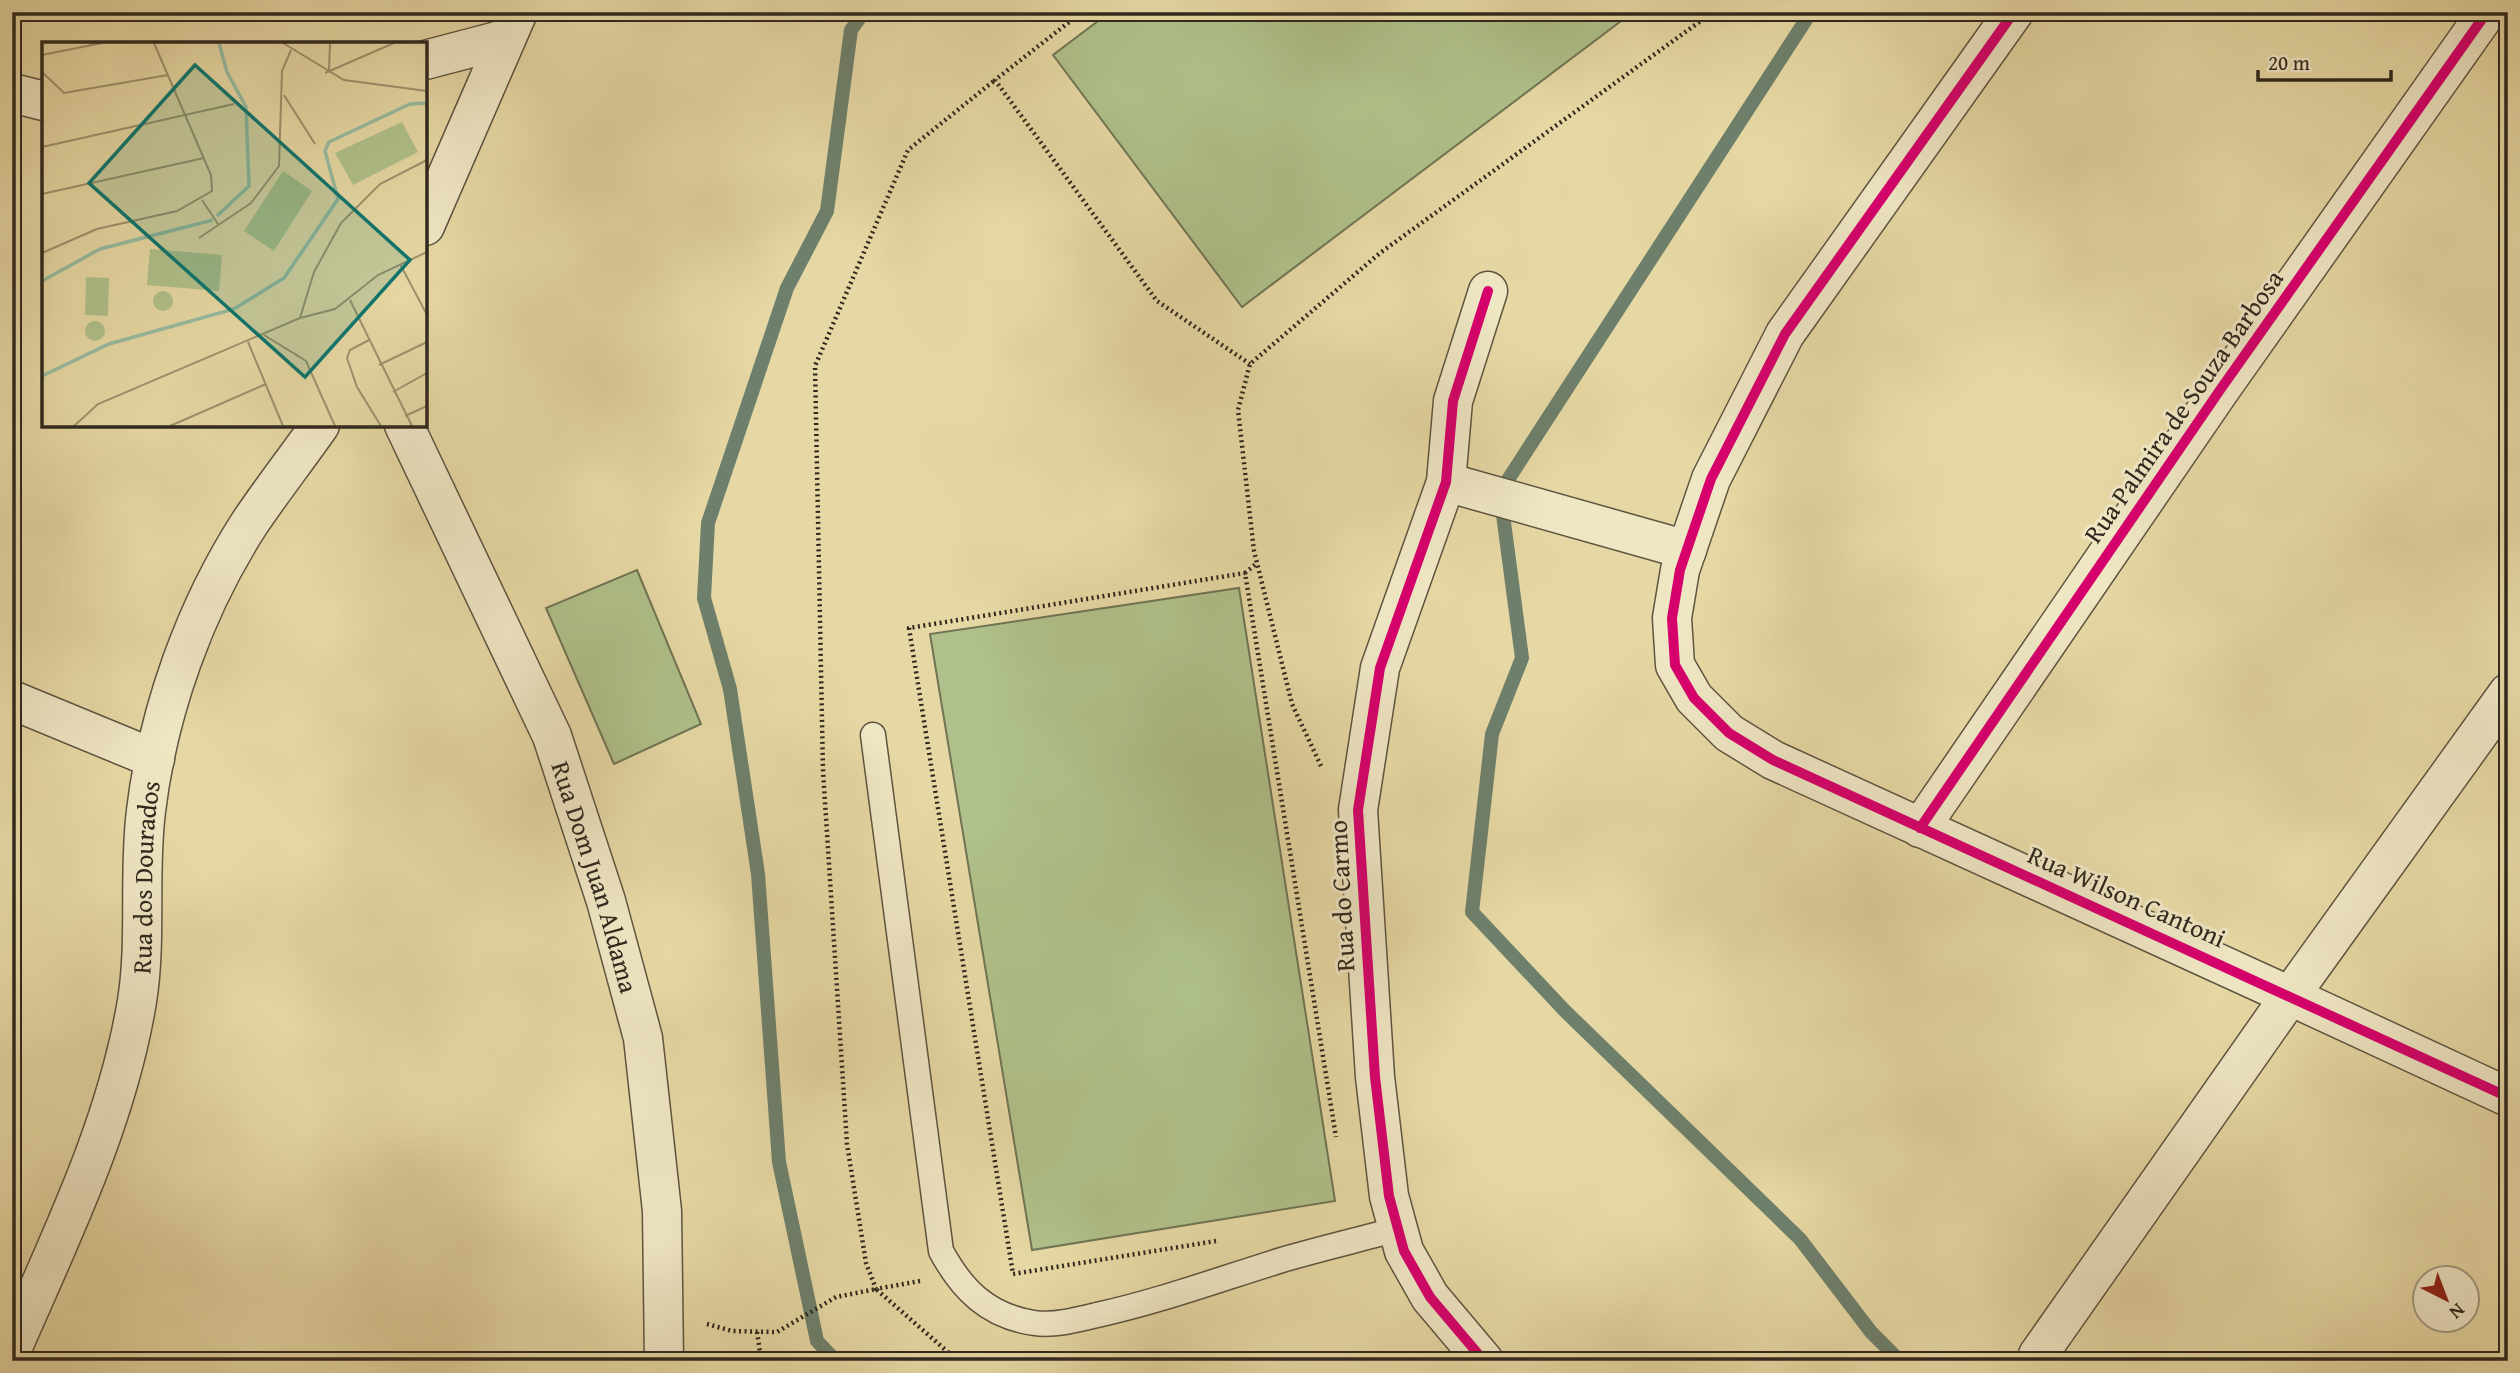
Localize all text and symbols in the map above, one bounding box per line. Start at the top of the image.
scale bar [2258,38,2390,82]
inset map [42,42,427,427]
text: 20 m [2268,47,2310,78]
street label: Rua Palmira de Souza Barbosa [2074,261,2293,551]
street label: Rua Dom Juan Aldama [542,756,650,998]
street label: Rua dos Dourados [121,778,170,975]
street label: Rua do Carmo [1318,819,1364,973]
street label: Rua Wilson Cantoni [2022,835,2232,957]
north arrow [2412,1264,2482,1334]
text: N [2443,1297,2471,1326]

